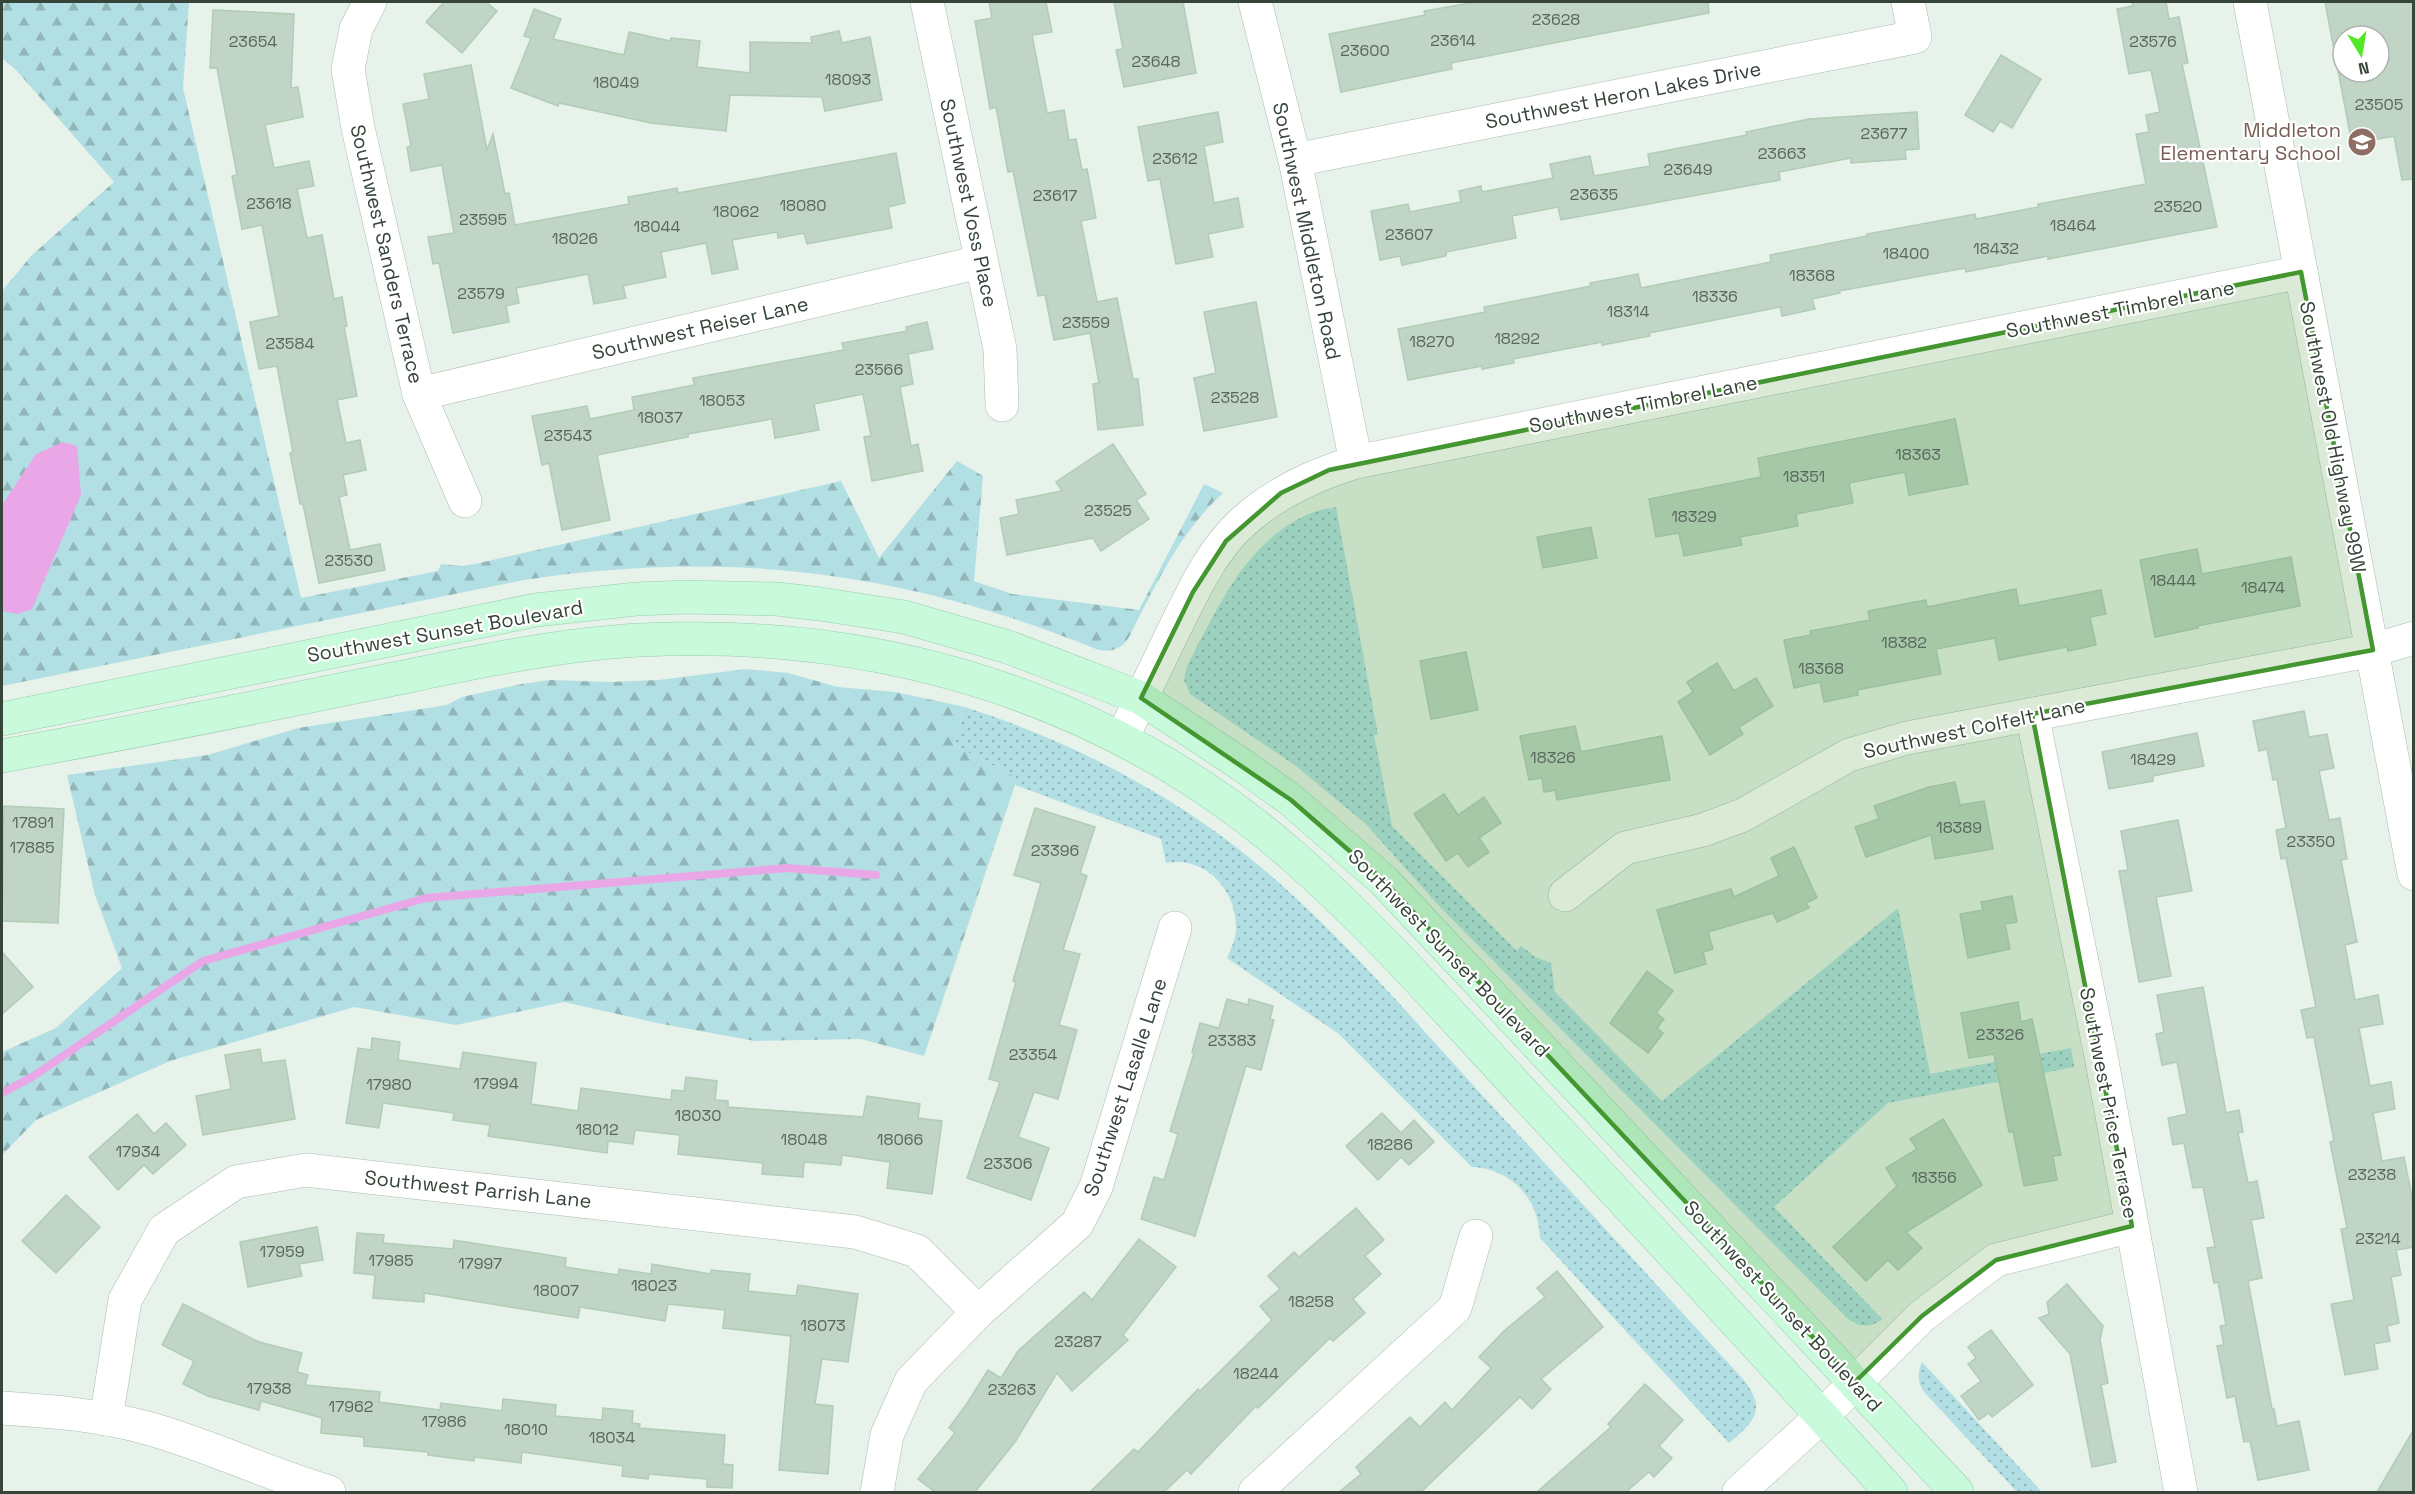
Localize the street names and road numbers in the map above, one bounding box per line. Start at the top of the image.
street label: Southwest Heron Lakes Drive [1483,55,1763,135]
street label: Southwest Voss Place [934,96,1004,310]
street label: Southwest Middleton Road [1267,100,1347,362]
street label: Southwest Sanders Terrace [345,122,429,386]
street label: Southwest Timbrel Lane [2004,274,2236,344]
street label: Southwest Reiser Lane [589,290,811,366]
street label: Southwest Old Highway 99W [2294,299,2372,575]
street label: Southwest Timbrel Lane [1527,369,1759,439]
street label: Southwest Sunset Boulevard [305,594,585,668]
street label: Southwest Colfelt Lane [1860,692,2088,764]
street label: Southwest Sunset Boulevard [1342,843,1556,1063]
street label: Southwest Lasalle Lane [1077,974,1173,1200]
street label: Southwest Price Terrace [2074,985,2144,1221]
street label: Southwest Parrish Lane [363,1164,593,1214]
street label: Southwest Sunset Boulevard [1678,1195,1888,1417]

